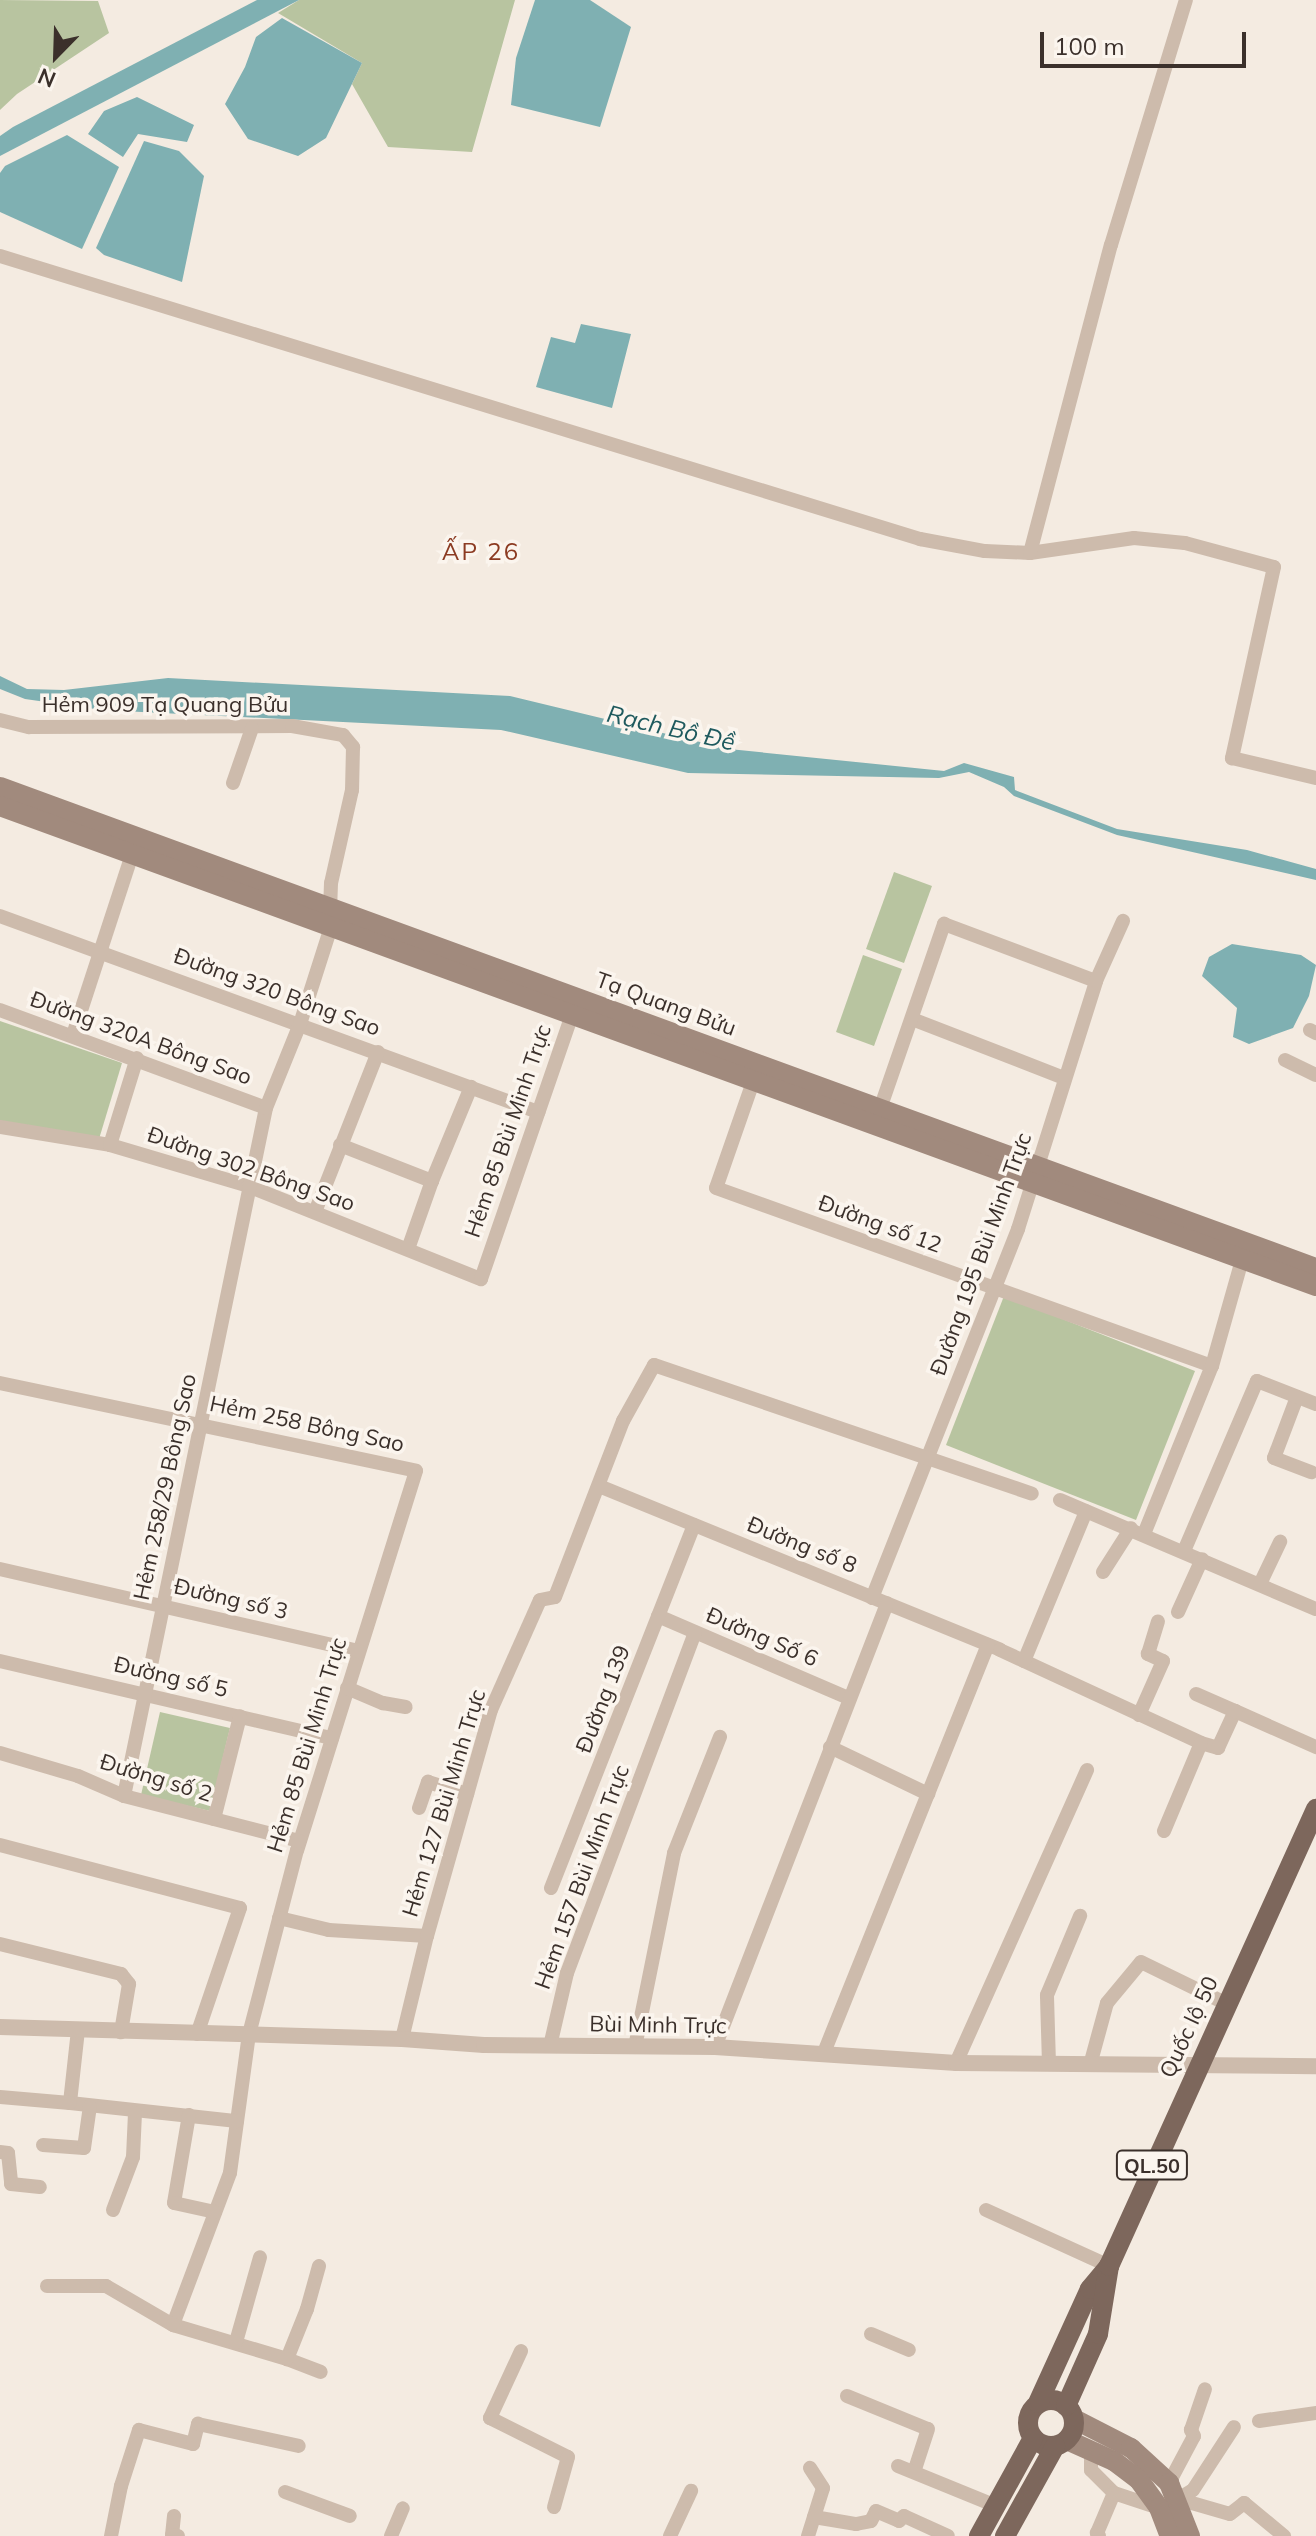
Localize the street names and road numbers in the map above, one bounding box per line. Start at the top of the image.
street label: Hẻm 909 Tạ Quang Bửu [42,692,288,718]
street label: Đường 320 Bông Sao [170,942,384,1042]
street label: Tạ Quang Bửu [592,966,740,1042]
street label: Đường 320A Bông Sao [27,986,255,1090]
street label: Hẻm 85 Bùi Minh Trực [459,1021,557,1241]
street label: Đường 302 Bông Sao [144,1121,358,1217]
street label: Đường 195 Bùi Minh Trực [925,1129,1037,1379]
street label: Đường số 12 [815,1190,945,1258]
street label: Hẻm 258/29 Bông Sao [128,1371,202,1603]
street label: Hẻm 258 Bông Sao [207,1390,407,1458]
street label: Đường số 8 [743,1511,861,1579]
street label: Đường số 3 [172,1573,290,1625]
street label: Đường Số 6 [702,1602,822,1672]
street label: Hẻm 85 Bùi Minh Trực [262,1634,352,1856]
street label: Đường 139 [570,1641,636,1757]
street label: Đường số 5 [112,1651,230,1703]
street label: Hẻm 127 Bùi Minh Trực [397,1686,491,1920]
street label: Đường số 2 [97,1748,215,1808]
street label: Hẻm 157 Bùi Minh Trực [529,1761,635,1993]
street label: Quốc lộ 50 [1154,1972,1224,2082]
street label: Bùi Minh Trực [589,2011,727,2039]
road number: QL.50 [1114,2149,1190,2181]

